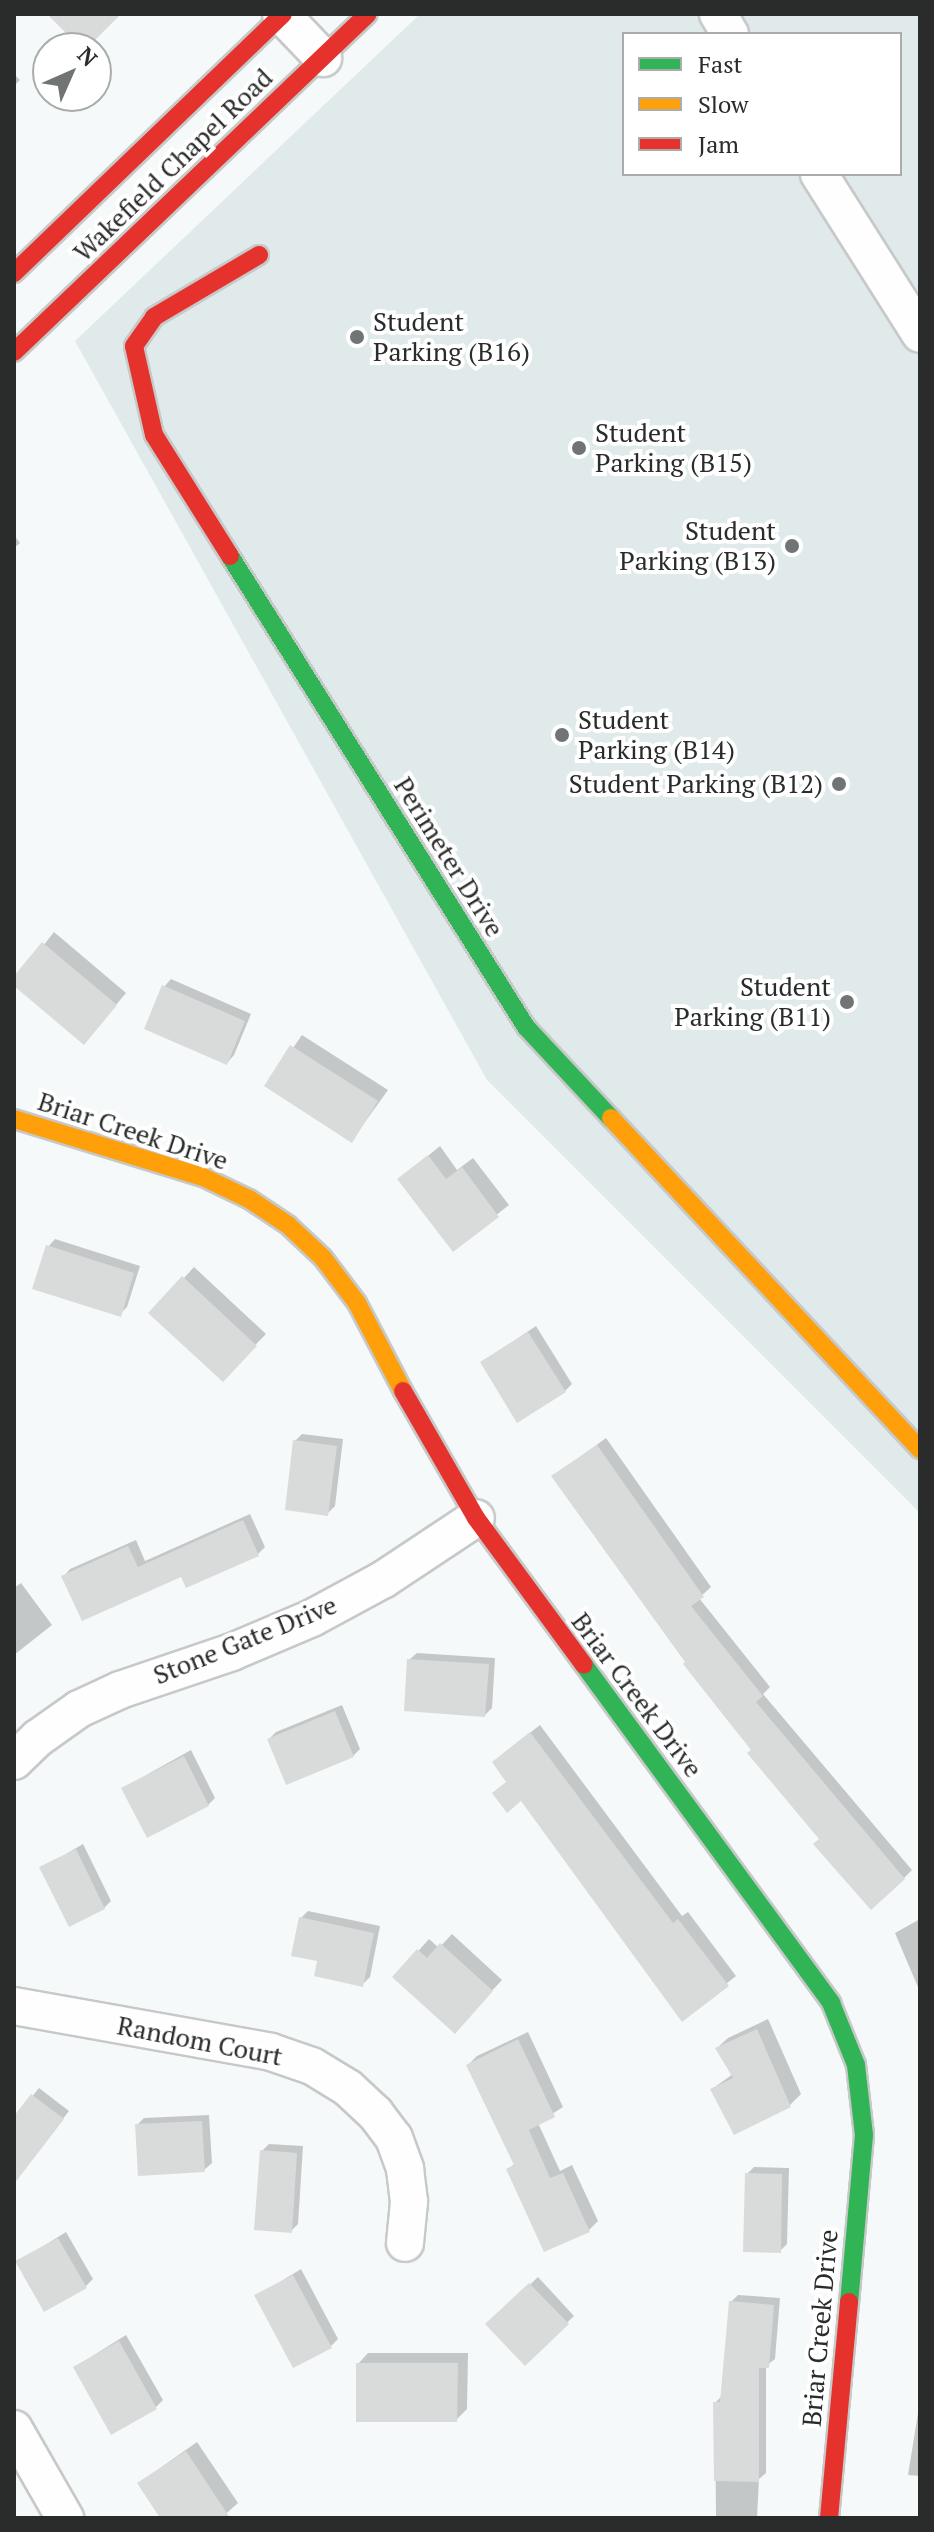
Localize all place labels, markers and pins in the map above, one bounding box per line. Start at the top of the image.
place label: Student Parking (B16) [373,306,530,368]
marker: Student Parking (B16) [348,328,366,346]
place label: Student Parking (B15) [595,417,752,478]
marker: Student Parking (B15) [570,439,588,457]
place label: Student Parking (B13) [619,515,776,576]
marker: Student Parking (B13) [783,537,801,555]
place label: Student Parking (B14) [578,704,735,766]
marker: Student Parking (B14) [553,726,571,744]
place label: Student Parking (B12) [569,768,823,800]
marker: Student Parking (B12) [830,775,848,793]
place label: Student Parking (B11) [674,971,831,1032]
marker: Student Parking (B11) [838,993,856,1011]

